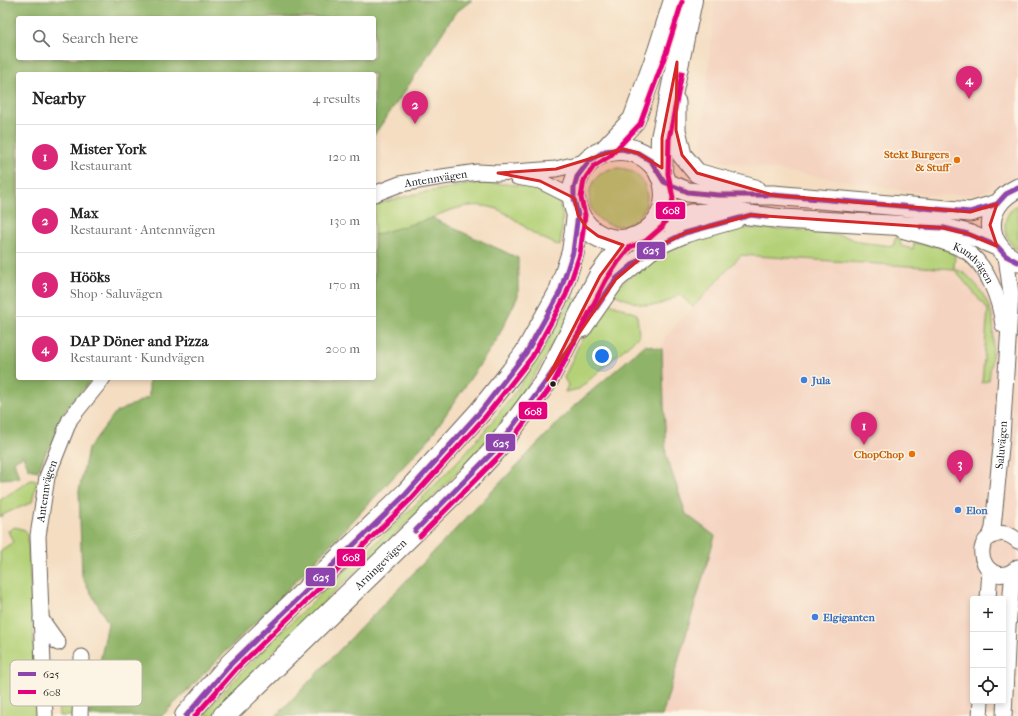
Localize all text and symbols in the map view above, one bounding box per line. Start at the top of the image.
search box [16,16,376,60]
icon: search [30,27,52,49]
text: Search here [62,29,138,47]
pin: 4 [956,66,982,99]
text: Nearby [32,88,86,108]
text: 4 results [313,91,360,106]
pin: 2 [402,91,428,124]
text: Mister York [70,140,146,158]
place label: Stekt Burgers & Stuff [884,148,953,174]
text: 1 [43,149,47,164]
text: 120 m [328,149,360,164]
marker: Stekt Burgers & Stuff [952,155,962,165]
text: Restaurant [70,158,132,173]
street label: Antennvägen [402,167,469,190]
line badge: 608 [655,201,686,220]
text: Max [70,204,98,222]
text: 608 [662,204,680,217]
text: 2 [42,213,48,228]
text: 130 m [329,213,360,228]
text: Restaurant · Antennvägen [70,222,215,237]
street label: Kundvägen [951,240,997,286]
line badge: 625 [636,241,666,260]
text: 625 [643,244,659,257]
text: Hööks [70,268,110,286]
text: 3 [42,277,48,292]
text: 170 m [328,277,360,292]
text: Shop · Saluvägen [70,286,163,301]
text: DAP Döner and Pizza [70,332,208,350]
text: 4 [41,341,49,356]
text: 200 m [325,341,360,356]
your location [592,346,612,366]
text: Restaurant · Kundvägen [70,350,205,365]
place label: Jula [811,374,831,387]
marker: Jula [799,375,809,385]
unlabelled marker [548,379,558,389]
line badge: 608 [518,401,548,420]
text: 608 [524,405,542,418]
pin: 1 [851,412,877,445]
street label: Saluvägen [993,420,1010,470]
line badge: 625 [485,433,516,452]
text: 625 [493,437,509,450]
place label: ChopChop [854,448,904,461]
marker: ChopChop [907,449,917,459]
pin: 3 [947,450,973,483]
street label: Antennvägen [34,457,60,524]
place label: Elon [966,504,988,517]
marker: Elon [953,505,963,515]
street label: Arningevägen [351,536,410,593]
line badge: 608 [336,548,366,567]
text: 608 [342,551,360,564]
line badge: 625 [305,567,336,587]
text: 625 [313,571,329,584]
map controls [970,596,1006,704]
button: + [970,596,1006,632]
place label: Elgiganten [823,611,875,624]
marker: Elgiganten [810,612,820,622]
button: − [970,632,1006,668]
legend [10,660,142,706]
text: 625 [43,668,60,681]
button: locate [970,668,1006,704]
text: 608 [43,686,61,699]

